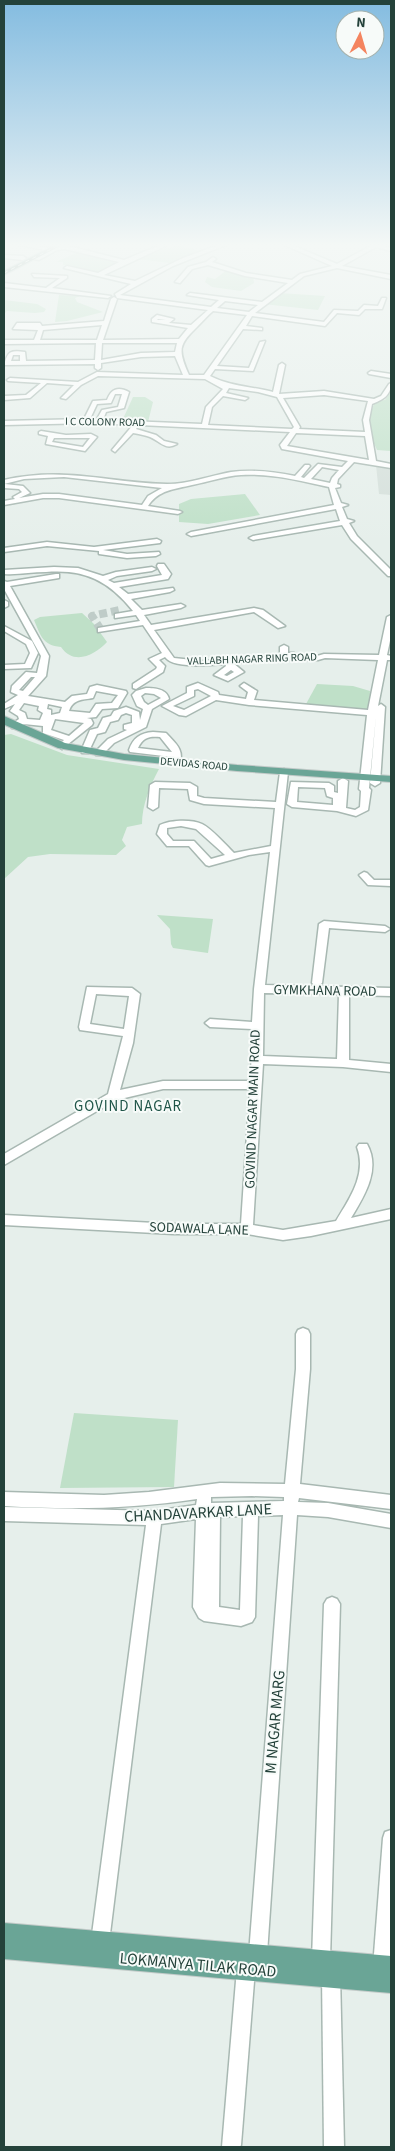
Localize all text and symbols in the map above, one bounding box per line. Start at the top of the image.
north arrow [335,10,385,60]
text: N [356,13,367,33]
street label: I C COLONY ROAD [65,414,145,430]
street label: VALLABH NAGAR RING ROAD [187,649,317,669]
street label: DEVIDAS ROAD [159,754,229,774]
street label: GYMKHANA ROAD [273,980,377,1002]
street label: GOVIND NAGAR MAIN ROAD [240,1029,266,1189]
district label: GOVIND NAGAR [74,1096,182,1117]
street label: SODAWALA LANE [149,1217,249,1241]
street label: CHANDAVARKAR LANE [124,1498,272,1528]
street label: M NAGAR MARG [260,1669,290,1775]
street label: LOKMANYA TILAK ROAD [119,1947,277,1983]

